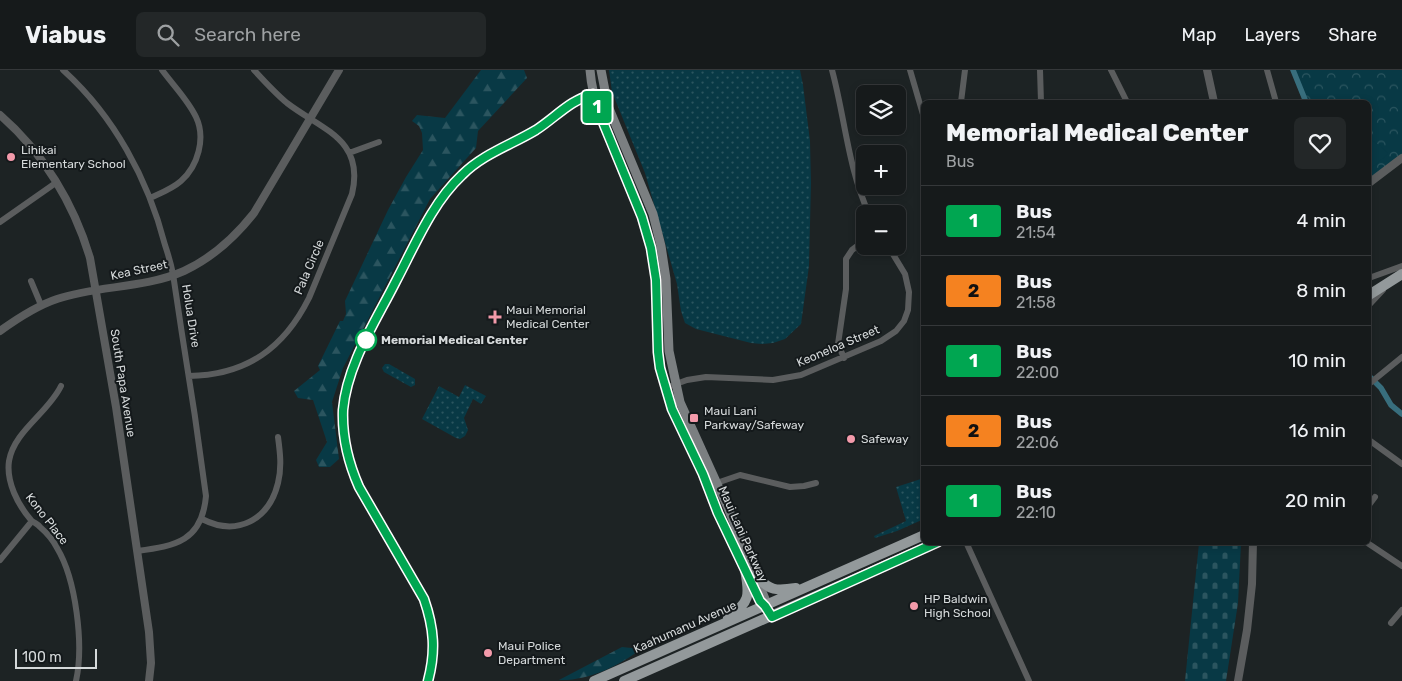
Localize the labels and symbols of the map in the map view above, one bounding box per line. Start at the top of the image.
line badge: 1 [581,91,613,123]
place label: Lihikai Elementary School [21,143,126,171]
marker: Lihikai Elementary School [5,151,17,163]
street label: Pala Circle [291,237,327,297]
street label: Kea Street [109,257,169,283]
street label: Holua Drive [179,283,203,349]
place label: Maui Memorial Medical Center [506,303,590,331]
marker: Maui Memorial Medical Center [488,310,502,324]
street label: Keoneloa Street [795,322,882,370]
street label: South Papa Avenue [108,328,138,438]
marker: Memorial Medical Center [355,329,377,351]
place label: Memorial Medical Center [381,333,528,347]
place label: Maui Lani Parkway/Safeway [704,404,805,432]
marker: Maui Lani Parkway/Safeway [688,412,700,424]
place label: Safeway [861,432,909,446]
marker: Safeway [845,433,857,445]
street label: Maui Lani Parkway [716,484,771,584]
street label: Kono Place [23,490,72,548]
place label: HP Baldwin High School [924,592,991,620]
street label: Kaahumanu Avenue [631,598,739,656]
marker: HP Baldwin High School [908,600,920,612]
place label: Maui Police Department [498,639,566,667]
scale bar [15,646,98,669]
marker: Maui Police Department [482,647,494,659]

